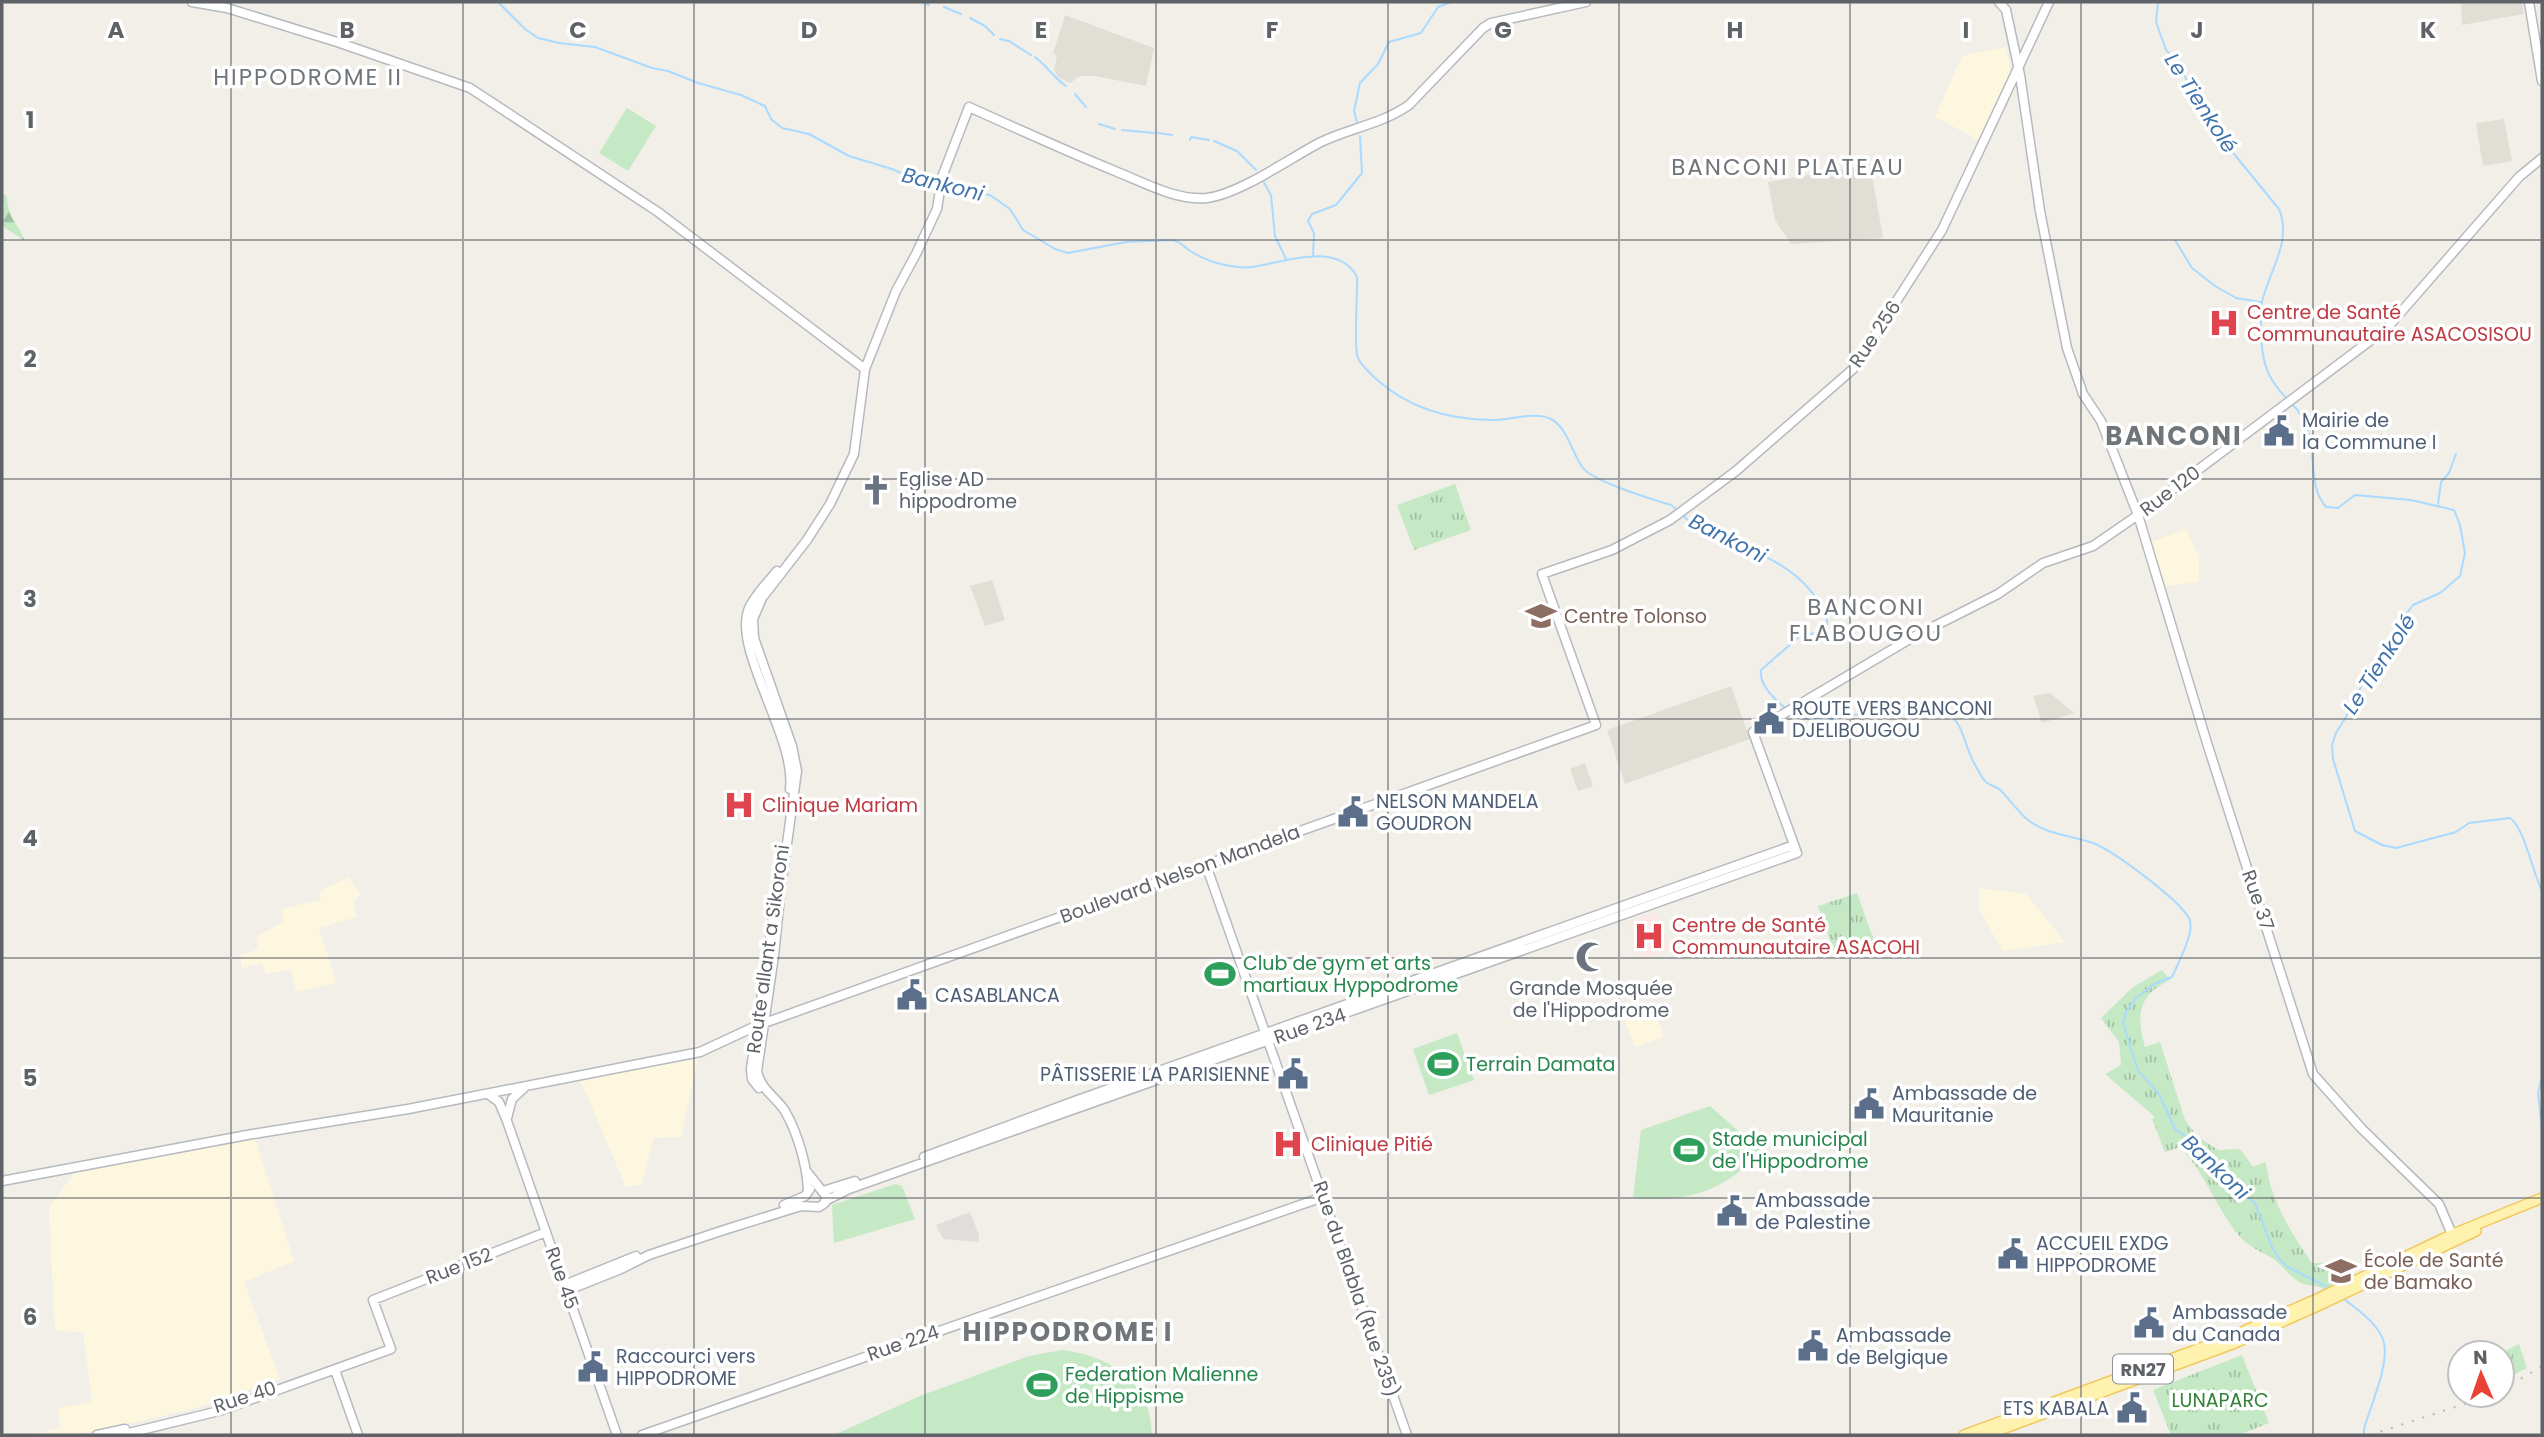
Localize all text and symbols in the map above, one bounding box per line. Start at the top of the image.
text: A [108,14,125,46]
text: B [339,14,355,46]
text: C [569,14,587,46]
text: D [801,14,817,46]
text: E [1035,14,1047,46]
text: F [1266,14,1278,46]
text: G [1494,14,1512,46]
text: H [1727,14,1743,46]
text: I [1963,14,1969,46]
text: J [2190,14,2204,46]
text: K [2420,14,2436,46]
water label: Le Tienkolé [2158,47,2244,159]
district label: HIPPODROME II [213,61,403,93]
text: 1 [26,104,34,136]
district label: BANCONI PLATEAU [1671,151,1905,183]
water label: Bankoni [899,160,988,208]
street label: Rue 256 [1843,295,1907,373]
place label: Centre de Santé Communautaire ASACOSISOU [2247,299,2532,348]
hospital icon: Centre de Santé Communautaire ASACOSISOU [2207,306,2241,340]
text: 2 [23,343,37,375]
place label: Mairie de la Commune I [2302,407,2436,456]
public building icon: Mairie de la Commune I [2262,414,2296,448]
district label: BANCONI [2105,418,2243,454]
street label: Rue 120 [2134,459,2206,523]
place label: Eglise AD hippodrome [899,466,1017,515]
church icon: Eglise AD hippodrome [859,473,893,507]
water label: Bankoni [1684,506,1772,570]
text: 3 [23,583,37,615]
district label: BANCONI FLABOUGOU [1789,591,1943,649]
school or university icon: Centre Tolonso [1524,599,1558,633]
place label: Centre Tolonso [1564,603,1707,630]
water label: Le Tienkolé [2336,608,2422,720]
place label: ROUTE VERS BANCONI DJELIBOUGOU [1792,695,1992,744]
public building icon: ROUTE VERS BANCONI DJELIBOUGOU [1752,702,1786,736]
hospital icon: Clinique Mariam [722,788,756,822]
place label: NELSON MANDELA GOUDRON [1376,788,1539,837]
place label: Clinique Mariam [762,792,918,819]
public building icon: NELSON MANDELA GOUDRON [1336,795,1370,829]
street label: Boulevard Nelson Mandela [1056,818,1304,930]
text: 4 [22,822,38,854]
street label: Route allant a Sikoroni [740,843,796,1055]
street label: Rue 37 [2235,866,2281,934]
place label: Centre de Santé Communautaire ASACOHI [1672,912,1920,961]
hospital icon: Centre de Santé Communautaire ASACOHI [1632,919,1666,953]
mosque icon: Grande Mosquée de l'Hippodrome [1574,940,1608,974]
place label: Club de gym et arts martiaux Hyppodrome [1243,950,1458,999]
sports icon: Club de gym et arts martiaux Hyppodrome [1203,957,1237,991]
place label: Grande Mosquée de l'Hippodrome [1509,975,1673,1024]
public building icon: CASABLANCA [895,978,929,1012]
place label: CASABLANCA [935,982,1060,1009]
street label: Rue 234 [1270,1001,1350,1051]
sports icon: Terrain Damata [1426,1047,1460,1081]
place label: Terrain Damata [1466,1051,1615,1078]
public building icon: PÂTISSERIE LA PARISIENNE [1276,1057,1310,1091]
place label: PÂTISSERIE LA PARISIENNE [1040,1061,1270,1088]
text: 5 [23,1062,37,1094]
place label: Ambassade de Mauritanie [1892,1080,2037,1129]
public building icon: Ambassade de Mauritanie [1852,1087,1886,1121]
place label: Stade municipal de l'Hippodrome [1712,1126,1869,1175]
hospital icon: Clinique Pitié [1271,1127,1305,1161]
water label: Bankoni [2176,1128,2257,1207]
place label: Clinique Pitié [1311,1131,1433,1158]
sports icon: Stade municipal de l'Hippodrome [1672,1133,1706,1167]
street label: Rue du Blabla (Rue 235) [1306,1177,1406,1401]
place label: Ambassade de Palestine [1755,1187,1870,1236]
public building icon: Ambassade de Palestine [1715,1194,1749,1228]
place label: ACCUEIL EXDG HIPPODROME [2036,1230,2168,1279]
public building icon: ACCUEIL EXDG HIPPODROME [1996,1237,2030,1271]
street label: Rue 152 [422,1241,496,1291]
street label: Rue 45 [539,1243,585,1313]
place label: École de Santé de Bamako [2364,1247,2504,1296]
school or university icon: École de Santé de Bamako [2324,1254,2358,1288]
place label: Ambassade du Canada [2172,1299,2287,1348]
text: 6 [23,1301,37,1333]
public building icon: Ambassade du Canada [2132,1306,2166,1340]
district label: HIPPODROME I [963,1314,1173,1350]
street label: Rue 224 [863,1318,943,1368]
place label: Ambassade de Belgique [1836,1322,1951,1371]
public building icon: Ambassade de Belgique [1796,1329,1830,1363]
north arrow [2446,1339,2516,1409]
place label: Raccourci vers HIPPODROME [616,1343,756,1392]
text: N [2473,1344,2488,1371]
public building icon: Raccourci vers HIPPODROME [576,1350,610,1384]
road number: RN27 [2113,1354,2173,1384]
place label: Federation Malienne de Hippisme [1065,1361,1258,1410]
sports icon: Federation Malienne de Hippisme [1025,1368,1059,1402]
street label: Rue 40 [210,1374,280,1420]
park label: LUNAPARC [2171,1387,2269,1414]
public building icon: ETS KABALA [2115,1391,2149,1425]
place label: ETS KABALA [2003,1395,2109,1422]

